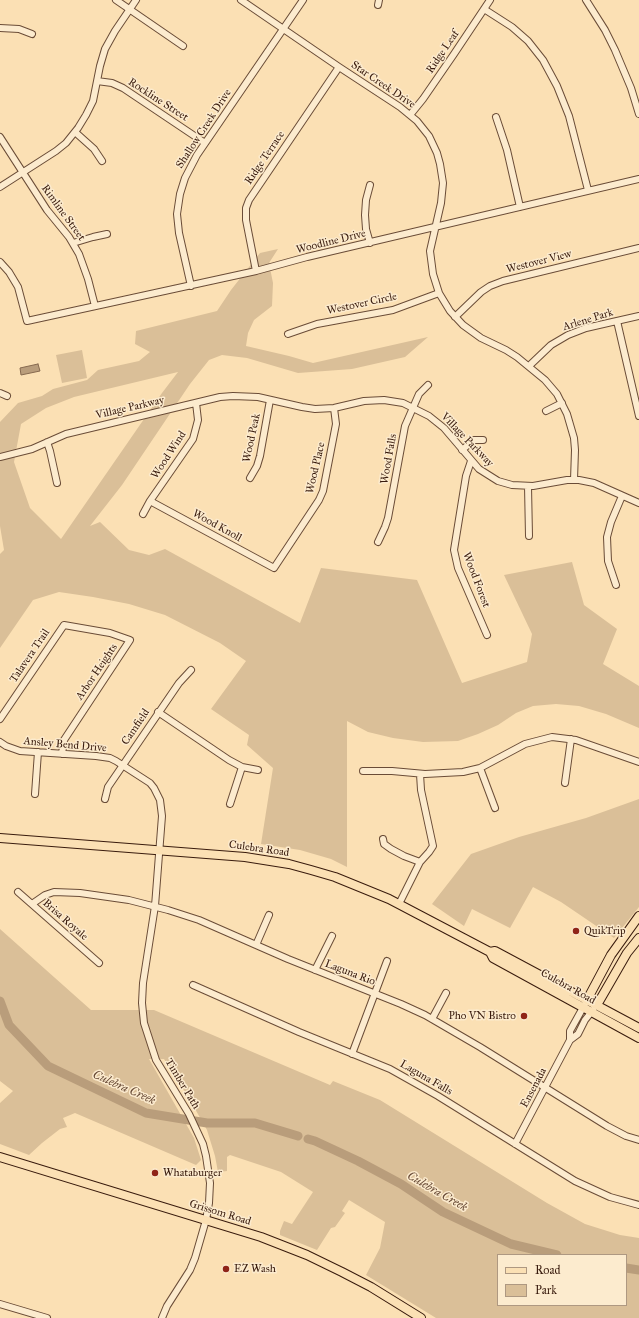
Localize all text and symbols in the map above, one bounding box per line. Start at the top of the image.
street label: Ridge Leaf [424,28,462,76]
street label: Star Creek Drive [348,59,418,111]
street label: Rockline Street [125,76,191,124]
street label: Shallow Creek Drive [173,87,235,171]
street label: Ridge Terrace [242,129,288,187]
street label: Rimline Street [38,182,88,244]
street label: Woodline Drive [295,227,367,257]
street label: Westover View [505,248,573,276]
street label: Westover Circle [326,290,398,318]
street label: Arlene Park [561,306,615,334]
street label: Village Parkway [94,394,166,422]
street label: Village Parkway [438,410,496,470]
street label: Wood Peak [240,412,264,464]
street label: Wood Wind [149,429,189,481]
street label: Wood Falls [378,433,400,485]
street label: Wood Place [304,441,328,495]
street label: Wood Knoll [190,507,244,545]
street label: Wood Forest [459,550,493,610]
street label: Talavera Trail [7,627,53,685]
street label: Arbor Heights [73,641,121,703]
street label: Camfield [119,706,153,748]
street label: Ansley Bend Drive [23,735,107,755]
street label: Culebra Road [228,838,290,860]
street label: Brisa Royale [40,897,90,943]
place label: QuikTrip [584,924,625,938]
marker: QuikTrip [571,926,581,936]
street label: Laguna Rio [323,957,377,989]
street label: Culebra Road [538,967,598,1007]
place label: Pho VN Bistro [448,1009,516,1023]
marker: Pho VN Bistro [519,1011,529,1021]
street label: Timber Path [162,1056,202,1112]
street label: Laguna Falls [397,1058,455,1098]
street label: Ensenada [518,1066,550,1110]
water label: Culebra Creek [90,1068,158,1108]
place label: Whataburger [163,1166,222,1180]
marker: Whataburger [150,1168,160,1178]
water label: Culebra Creek [404,1169,470,1215]
street label: Grissom Road [188,1197,252,1229]
legend [497,1254,627,1306]
place label: EZ Wash [234,1262,276,1276]
text: Road [535,1263,561,1277]
marker: EZ Wash [221,1264,231,1274]
text: Park [535,1283,557,1297]

